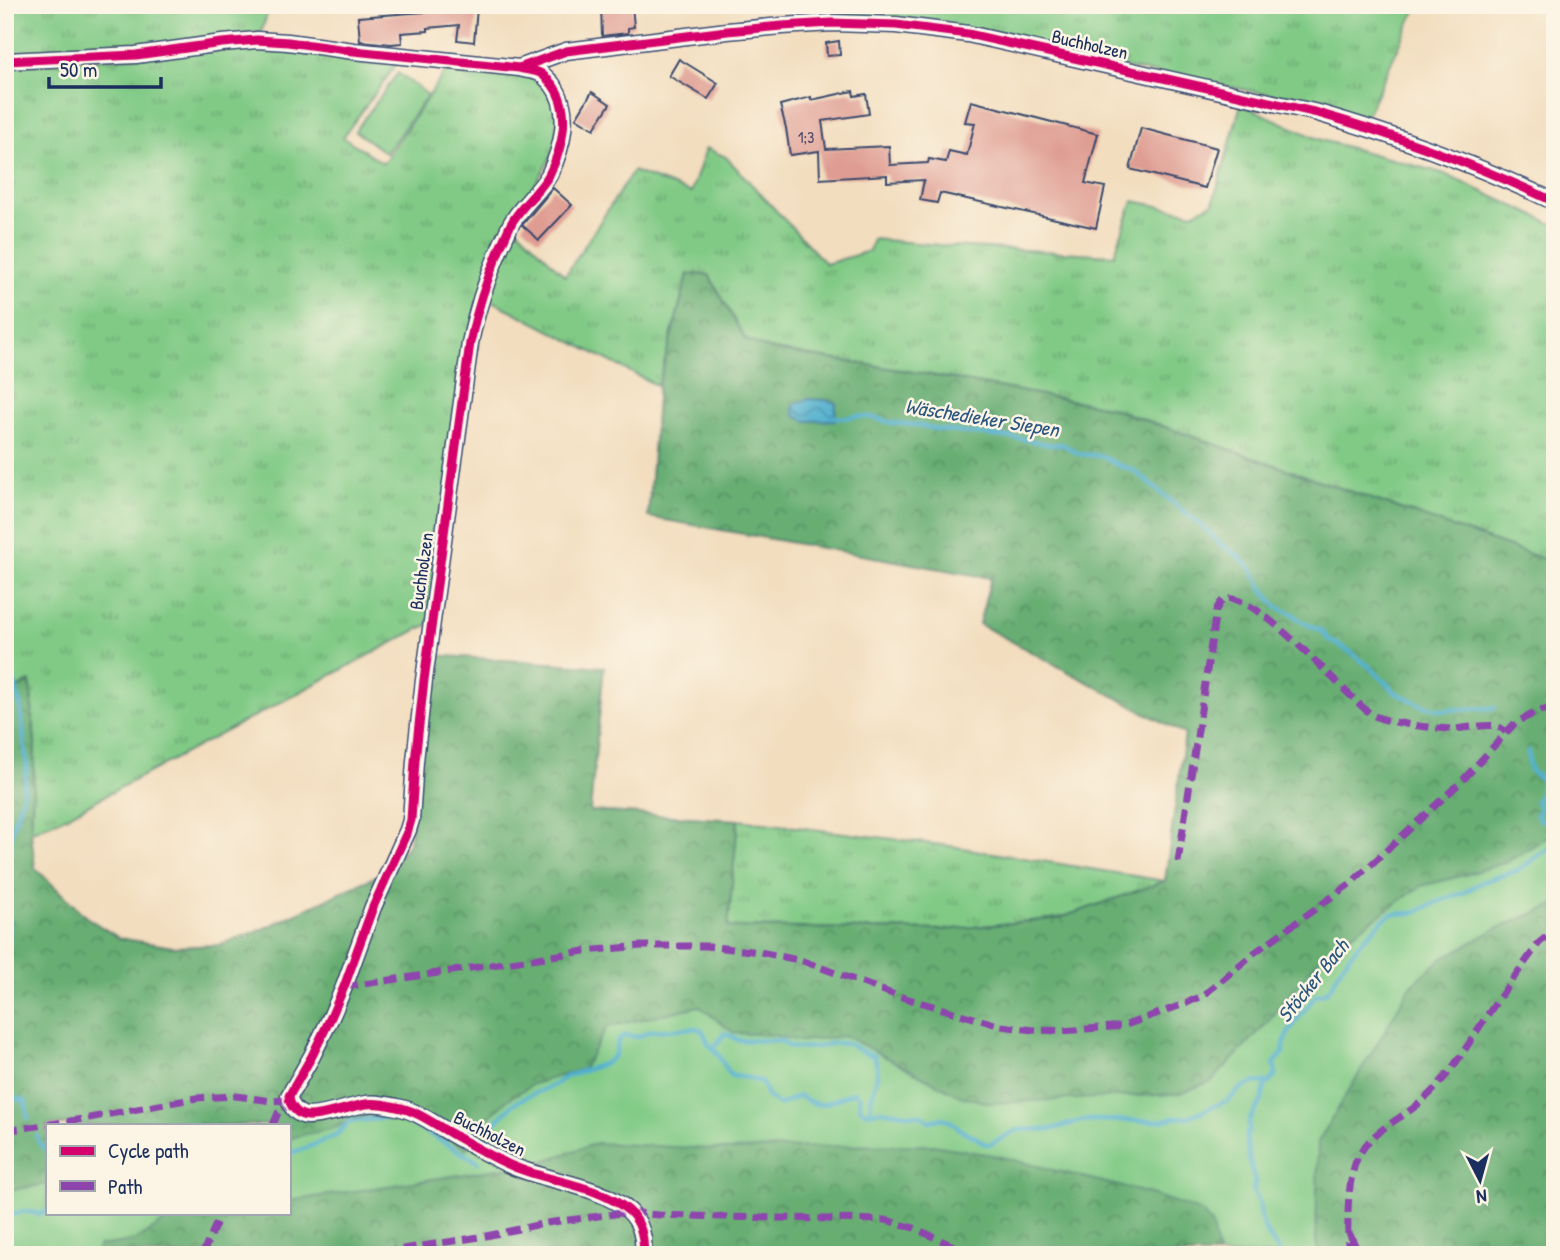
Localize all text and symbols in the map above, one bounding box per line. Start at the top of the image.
street label: Buchholzen [1049,23,1131,65]
scale bar [49,46,161,90]
text: 50 m [60,55,97,84]
house number: 1;3 [798,126,814,148]
water label: Wäschedieker Siepen [903,391,1063,444]
street label: Buchholzen [403,531,439,611]
water label: Stöcker Bach [1270,932,1356,1028]
street label: Buchholzen [450,1104,530,1162]
legend [46,1124,290,1214]
text: Cycle path [108,1136,189,1165]
north arrow [1444,1144,1514,1214]
text: Path [108,1172,143,1201]
text: N [1475,1183,1488,1210]

